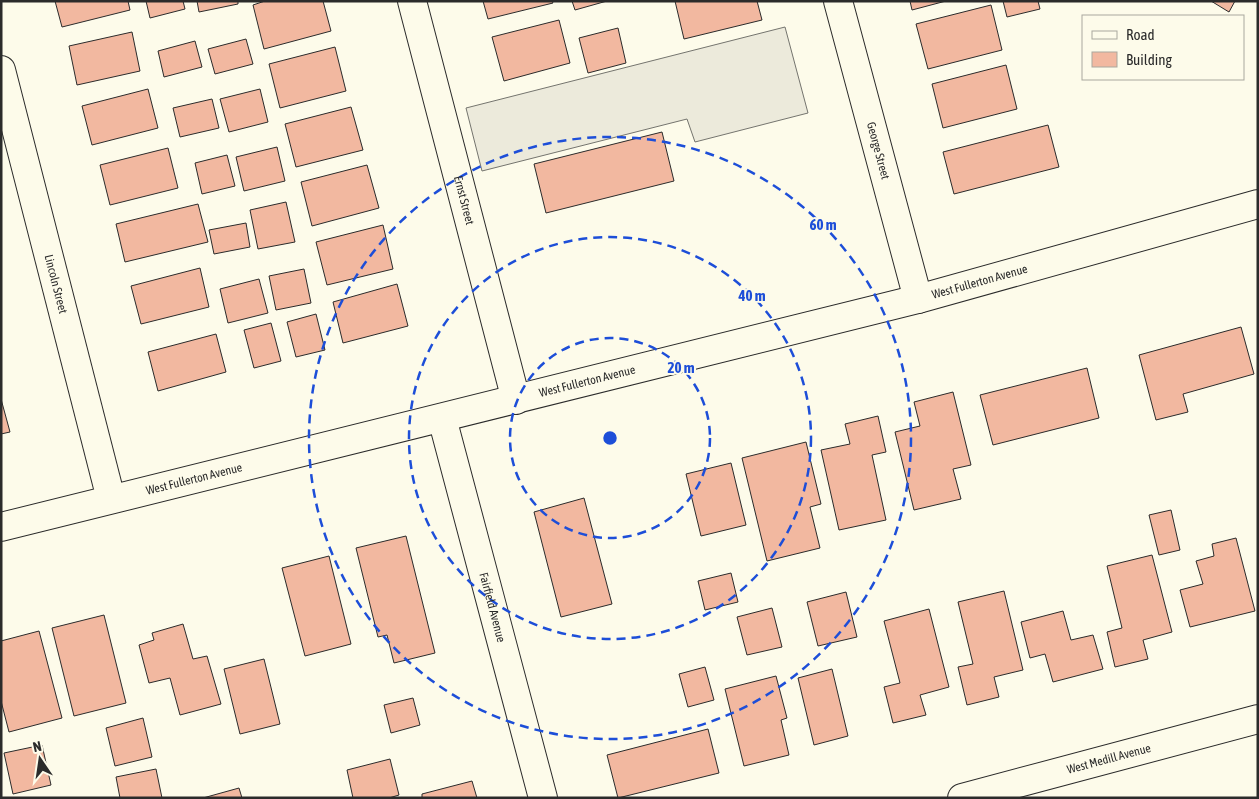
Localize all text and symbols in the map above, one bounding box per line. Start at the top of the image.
legend [1082,15,1244,80]
text: Road [1126,26,1155,43]
text: Building [1126,51,1172,68]
street label: George Street [864,120,893,182]
street label: Ernst Street [451,174,477,227]
text: 60 m [810,216,837,233]
street label: Lincoln Street [42,253,70,316]
street label: West Fullerton Avenue [930,262,1029,302]
text: 40 m [738,287,766,304]
text: 20 m [668,359,695,376]
street label: West Fullerton Avenue [538,363,637,400]
centre of rings [601,429,619,447]
street label: West Fullerton Avenue [145,460,244,498]
street label: Fairfield Avenue [476,571,508,644]
north arrow [15,734,65,784]
text: N [31,738,43,755]
street label: West Medill Avenue [1065,741,1152,777]

